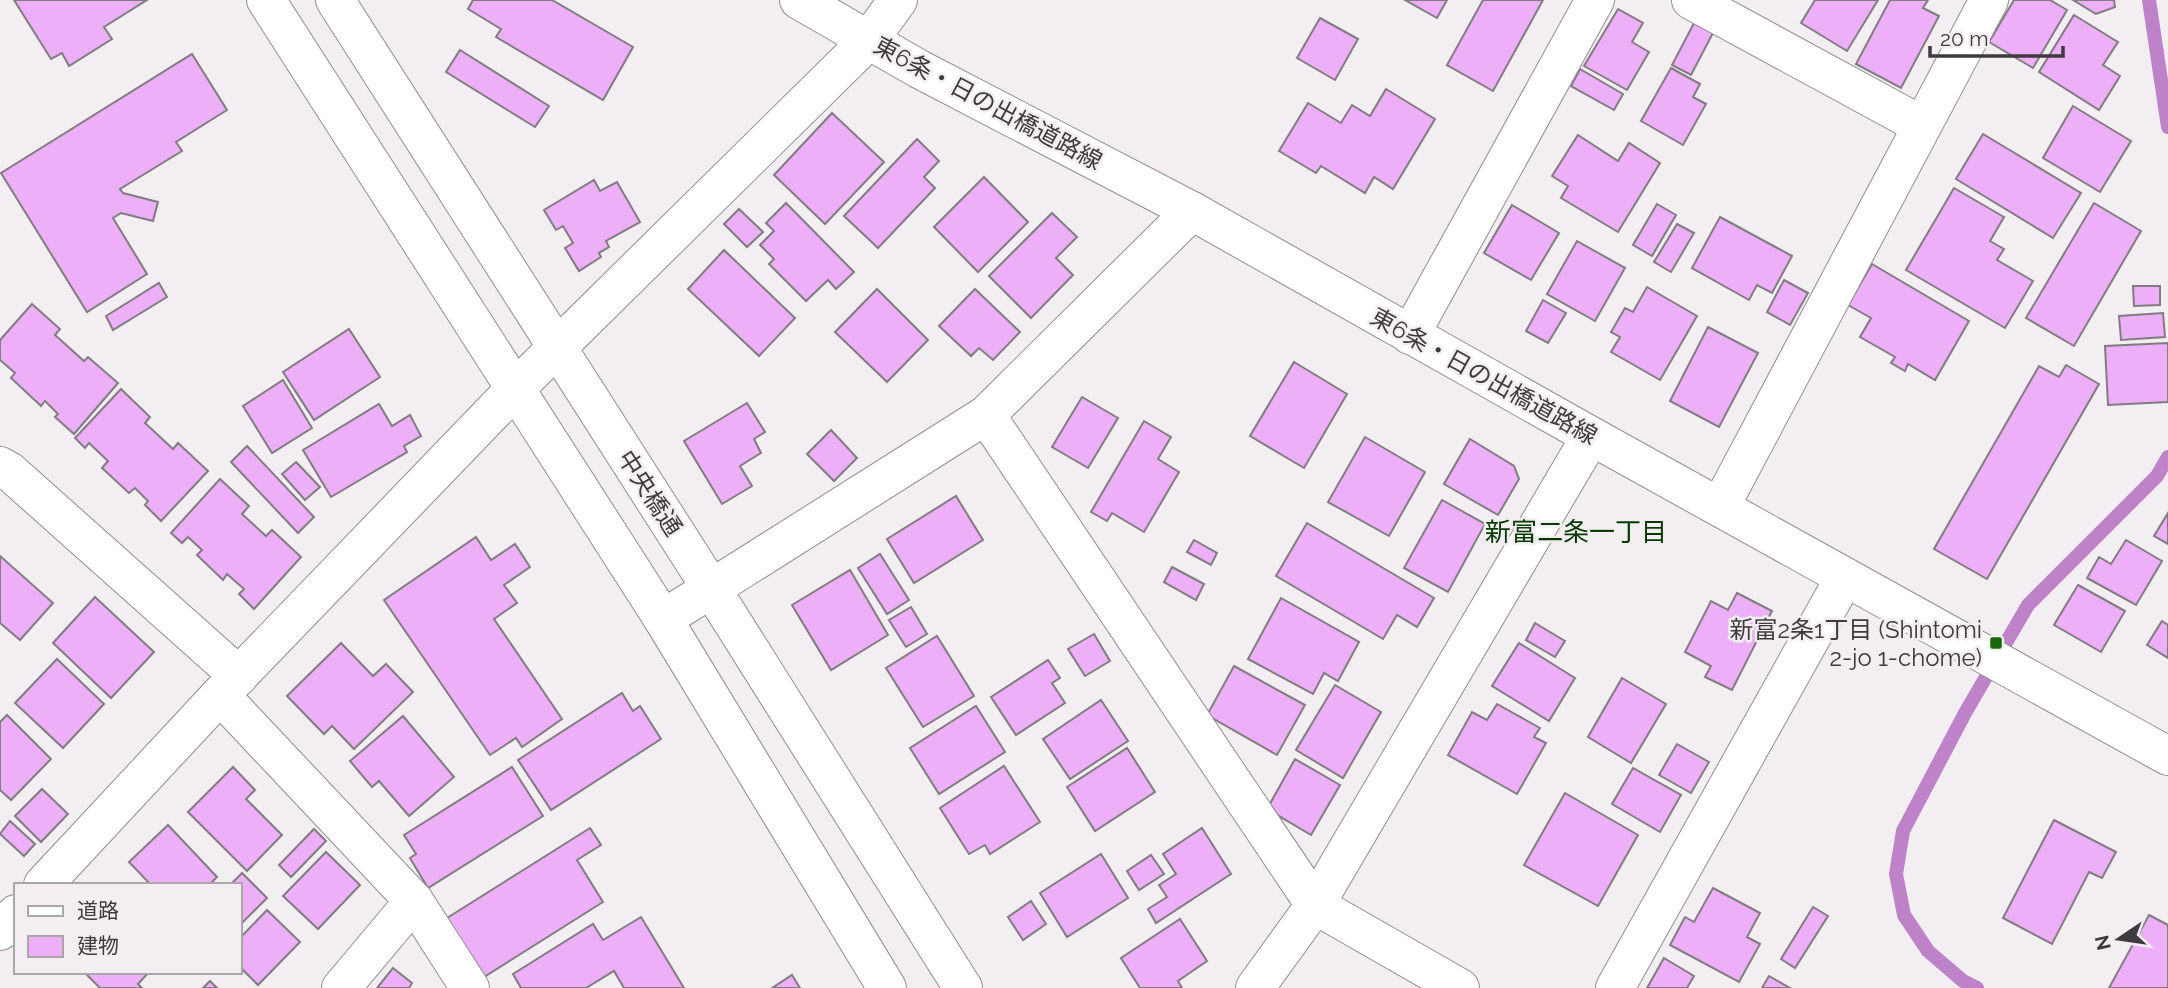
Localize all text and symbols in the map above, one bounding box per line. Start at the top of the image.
scale bar [1930,14,2063,58]
text: 20 m [1940,26,1988,51]
street label: 東6条・日の出橋道路線 [869,30,1107,176]
street label: 東6条・日の出橋道路線 [1366,302,1602,450]
street label: 中央橋通 [612,445,688,541]
district label: 新富二条一丁目 [1485,517,1667,547]
place label: 新富2条1丁目 (Shintomi 2-jo 1-chome) [1730,615,1982,672]
marker: 新富2条1丁目 (Shintomi 2-jo 1-chome) [1988,635,2004,651]
legend [14,883,242,974]
text: 道路 [77,898,119,923]
north arrow [2084,904,2154,974]
text: 建物 [77,933,119,958]
text: N [2090,933,2115,952]

